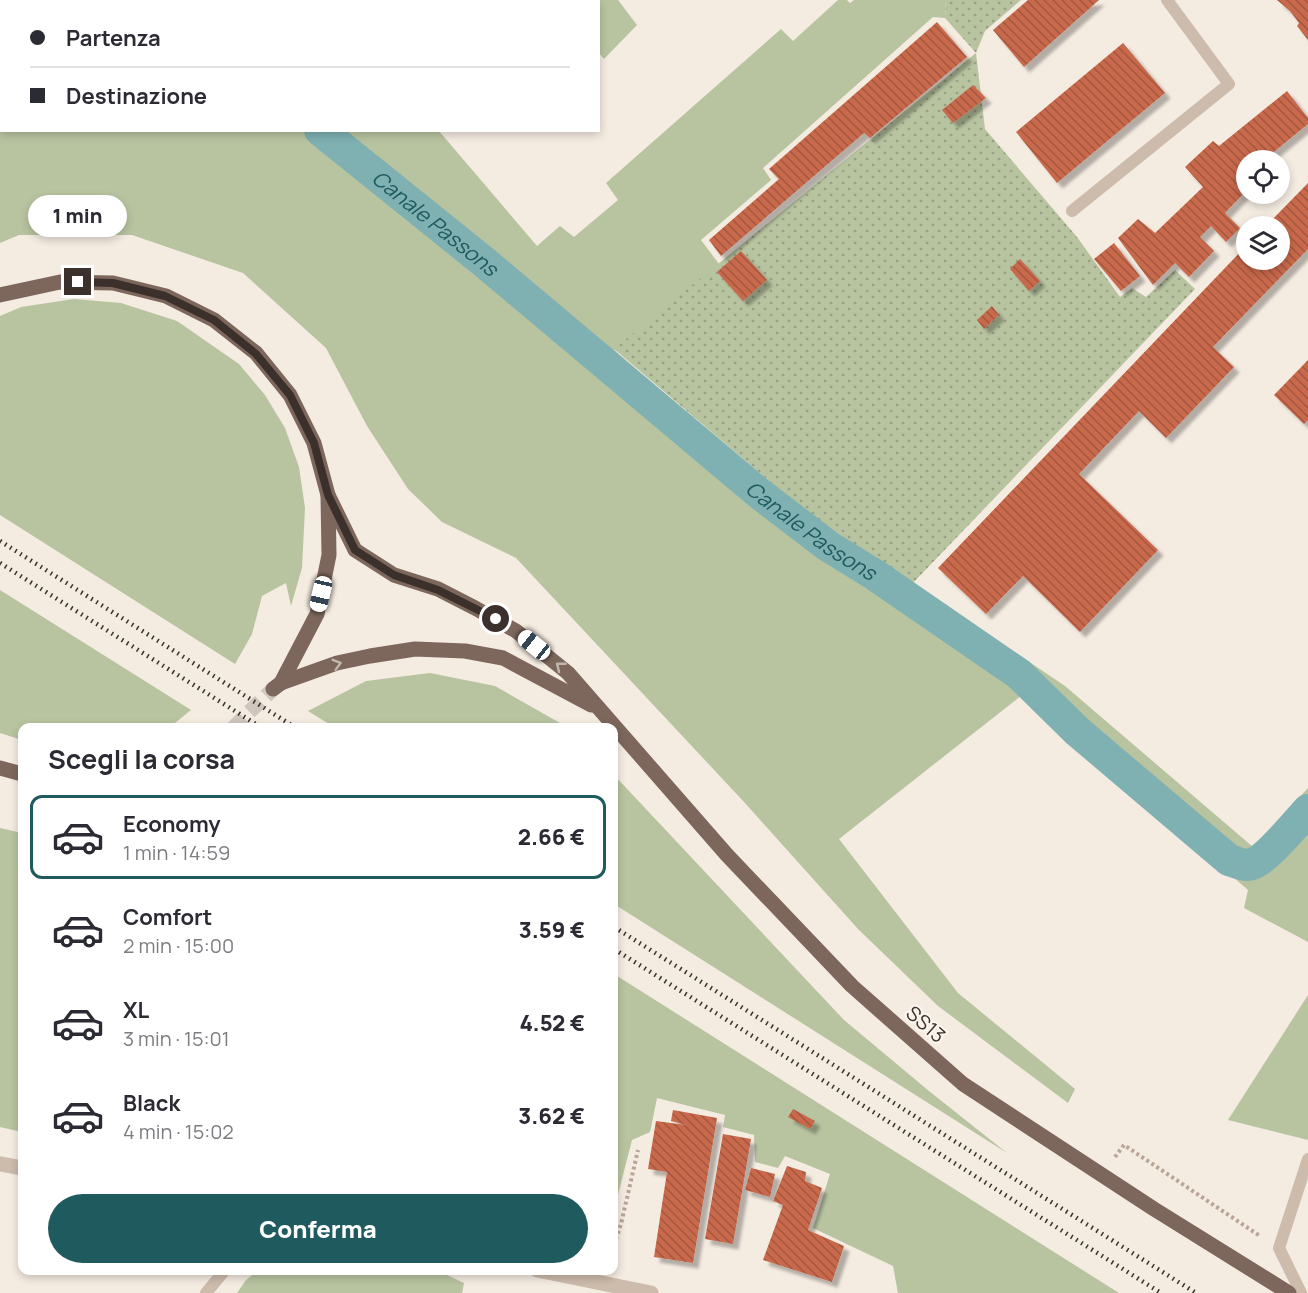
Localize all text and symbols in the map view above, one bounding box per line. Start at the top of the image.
text: Partenza [66,23,161,53]
text: Destinazione [66,81,207,111]
map controls [1236,150,1290,270]
button: locate [1236,150,1290,204]
water label: Canale Passons [366,164,506,283]
callout: 1 min [28,195,128,237]
text: 1 min [52,202,103,229]
button: layers [1236,216,1290,270]
route end [64,268,91,295]
water label: Canale Passons [740,474,883,588]
car [308,574,334,614]
route start [482,605,509,632]
car [514,627,554,663]
one-way arrow [331,659,342,671]
one-way arrow [555,663,566,674]
text: Scegli la corsa [48,740,235,777]
text: Economy [123,809,221,839]
icon: car [51,810,105,864]
text: 2.66 € [518,822,585,852]
text: 1 min · 14:59 [123,839,230,866]
text: Comfort [123,902,212,932]
icon: car [51,903,105,957]
text: 3.59 € [519,915,585,945]
text: 2 min · 15:00 [123,932,234,959]
text: XL [123,995,149,1025]
icon: car [51,996,105,1050]
street label: SS13 [901,999,951,1049]
text: 4.52 € [520,1008,585,1038]
text: 3 min · 15:01 [123,1025,229,1052]
text: Black [123,1088,180,1118]
icon: car [51,1089,105,1143]
text: 3.62 € [518,1101,585,1131]
text: 4 min · 15:02 [123,1118,234,1145]
button: Conferma [48,1194,588,1263]

